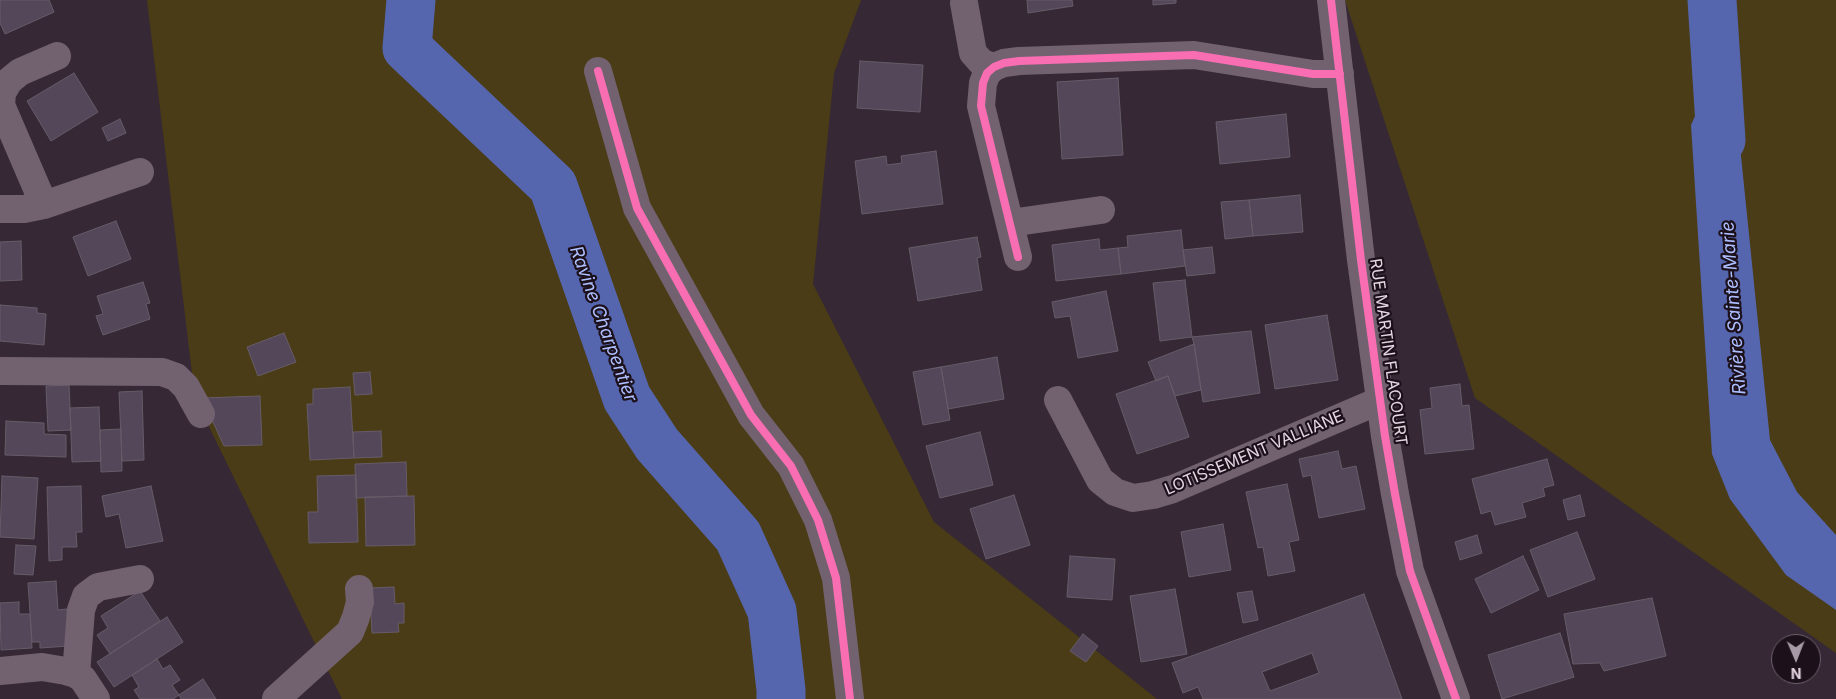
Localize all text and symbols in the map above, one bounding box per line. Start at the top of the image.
water label: Rivière Sainte-Marie [1717,221,1751,395]
water label: Ravine Charpentier [565,243,641,405]
street label: RUE MARTIN FLACOURT [1365,257,1411,447]
street label: LOTISSEMENT VALLIANE [1162,407,1346,499]
north arrow [1771,634,1821,684]
text: N [1791,665,1802,682]

